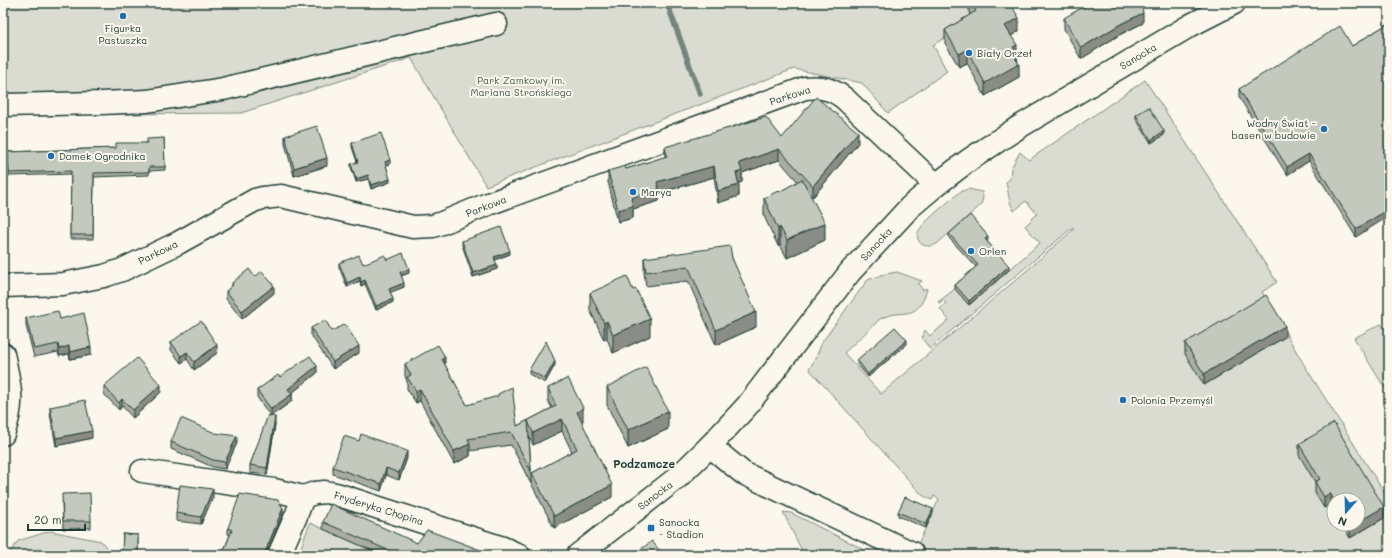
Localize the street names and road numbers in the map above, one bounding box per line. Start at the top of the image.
street label: Sanocka [1117,40,1159,72]
street label: Parkowa [768,82,812,108]
street label: Parkowa [464,192,508,220]
street label: Sanocka [857,224,895,264]
street label: Parkowa [136,236,180,268]
street label: Sanocka [635,477,675,513]
street label: Fryderyka Chopina [332,488,426,528]

